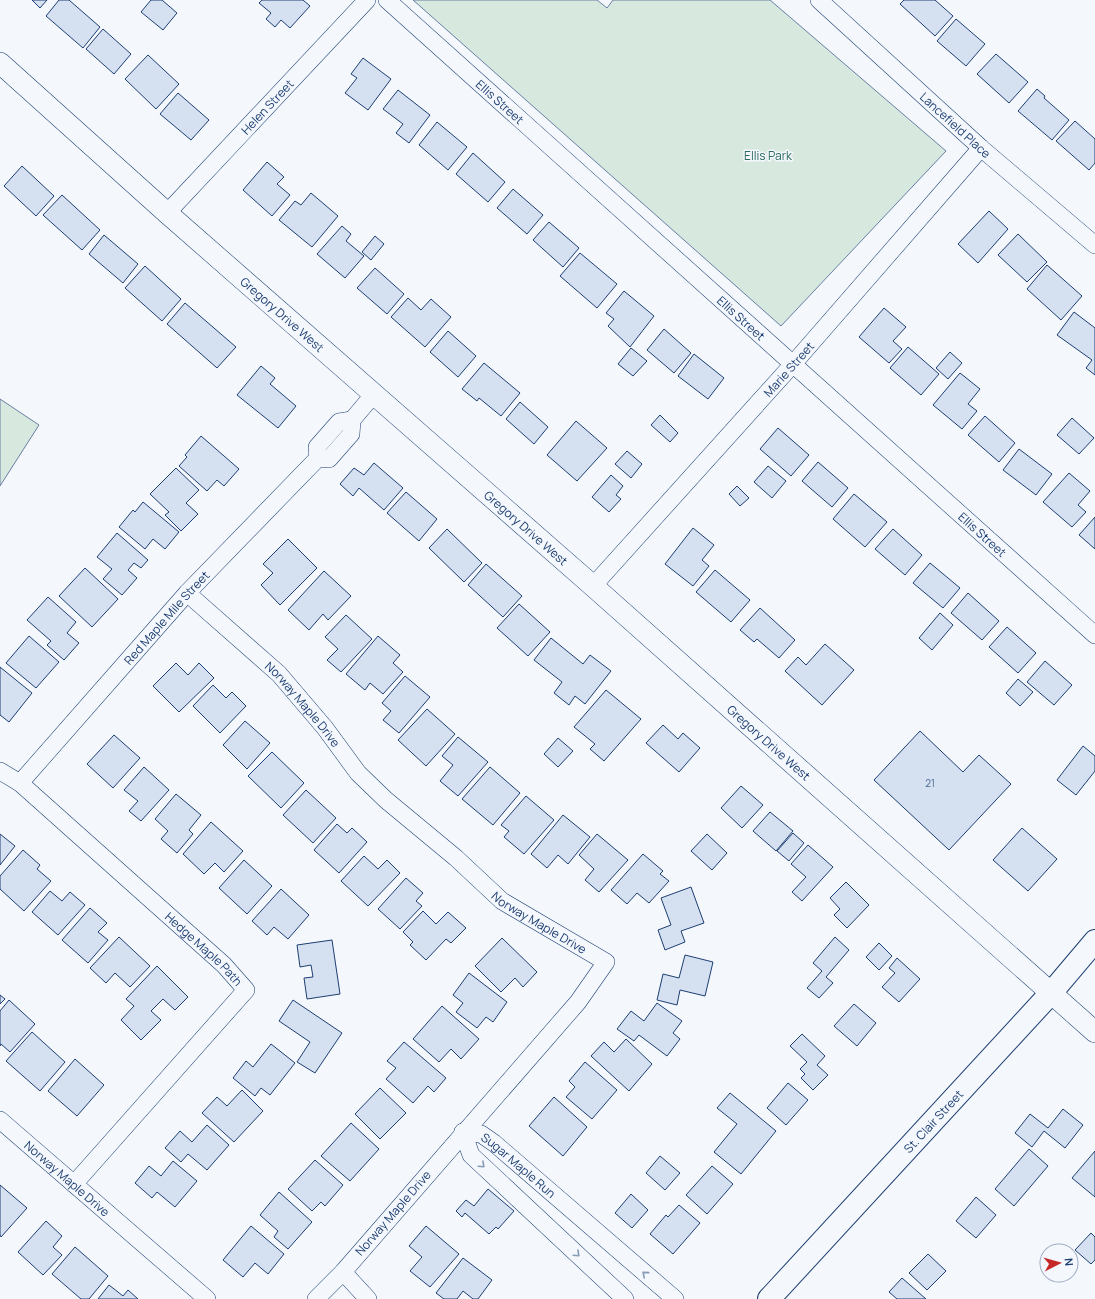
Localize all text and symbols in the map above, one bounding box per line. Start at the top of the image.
street label: Helen Street [237,75,297,138]
street label: Ellis Street [472,75,528,128]
street label: Lancefield Place [917,88,995,161]
park label: Ellis Park [744,147,793,164]
street label: Gregory Drive West [237,273,328,356]
street label: Ellis Street [714,292,769,344]
street label: Marie Street [759,338,818,400]
street label: Gregory Drive West [481,486,572,569]
street label: Ellis Street [955,508,1010,560]
street label: Red Maple Mile Street [120,567,213,668]
street label: Norway Maple Drive [262,657,344,750]
street label: Gregory Drive West [724,701,814,784]
house number: 21 [925,776,935,790]
street label: Norway Maple Drive [488,887,590,957]
street label: Hedge Maple Path [162,908,247,989]
street label: St. Clair Street [899,1086,967,1156]
street label: Sugar Maple Run [478,1128,560,1201]
street label: Norway Maple Drive [21,1137,114,1220]
one-way arrow [477,1160,485,1168]
street label: Norway Maple Drive [351,1167,435,1259]
north arrow [1039,1243,1079,1283]
one-way arrow [572,1249,580,1257]
text: N [1062,1257,1077,1267]
one-way arrow [642,1271,650,1278]

